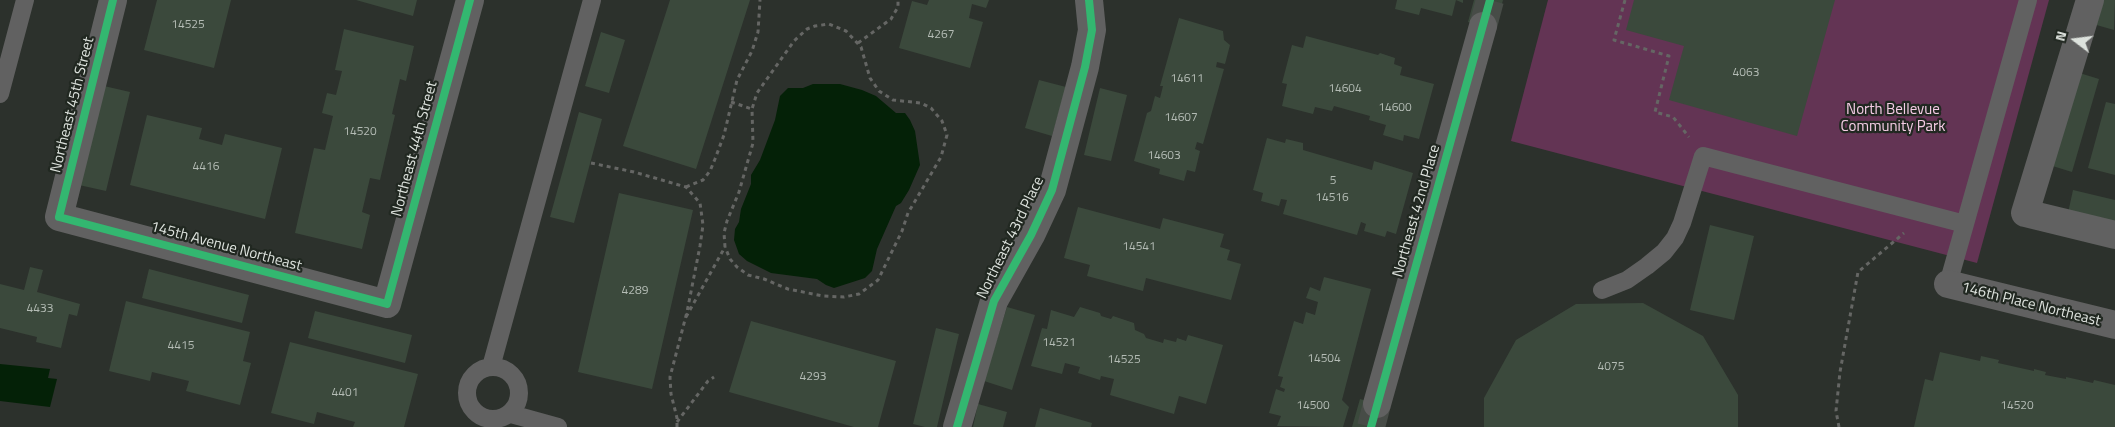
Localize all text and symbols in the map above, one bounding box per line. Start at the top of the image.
north arrow [2050,15,2100,65]
house number: 14525 [171,18,205,32]
house number: 4267 [928,28,954,42]
text: N [2049,29,2071,43]
street label: Northeast 45th Street [47,35,99,175]
house number: 4063 [1733,66,1759,80]
house number: 14611 [1170,72,1204,86]
street label: Northeast 44th Street [388,79,442,219]
house number: 14604 [1328,82,1362,96]
house number: 14600 [1378,101,1412,115]
park label: North Bellevue Community Park [1841,101,1945,136]
house number: 14607 [1164,111,1198,125]
house number: 14520 [343,125,377,139]
street label: Northeast 42nd Place [1389,143,1445,279]
house number: 14603 [1147,149,1181,163]
house number: 4416 [193,160,219,174]
street label: Northeast 43rd Place [974,174,1048,302]
house number: 5 [1330,174,1336,188]
house number: 14516 [1315,191,1349,205]
street label: 145th Avenue Northeast [148,218,304,276]
house number: 14541 [1122,240,1156,254]
street label: 146th Place Northeast [1960,279,2102,331]
house number: 4289 [622,284,648,298]
house number: 4433 [27,302,53,316]
house number: 14521 [1042,336,1076,350]
house number: 4415 [168,339,194,353]
house number: 14504 [1307,352,1341,366]
house number: 14525 [1107,353,1141,367]
house number: 4075 [1598,360,1624,374]
house number: 4293 [800,370,826,384]
house number: 4401 [332,386,358,400]
house number: 14500 [1296,399,1330,413]
house number: 14520 [2000,399,2034,413]

